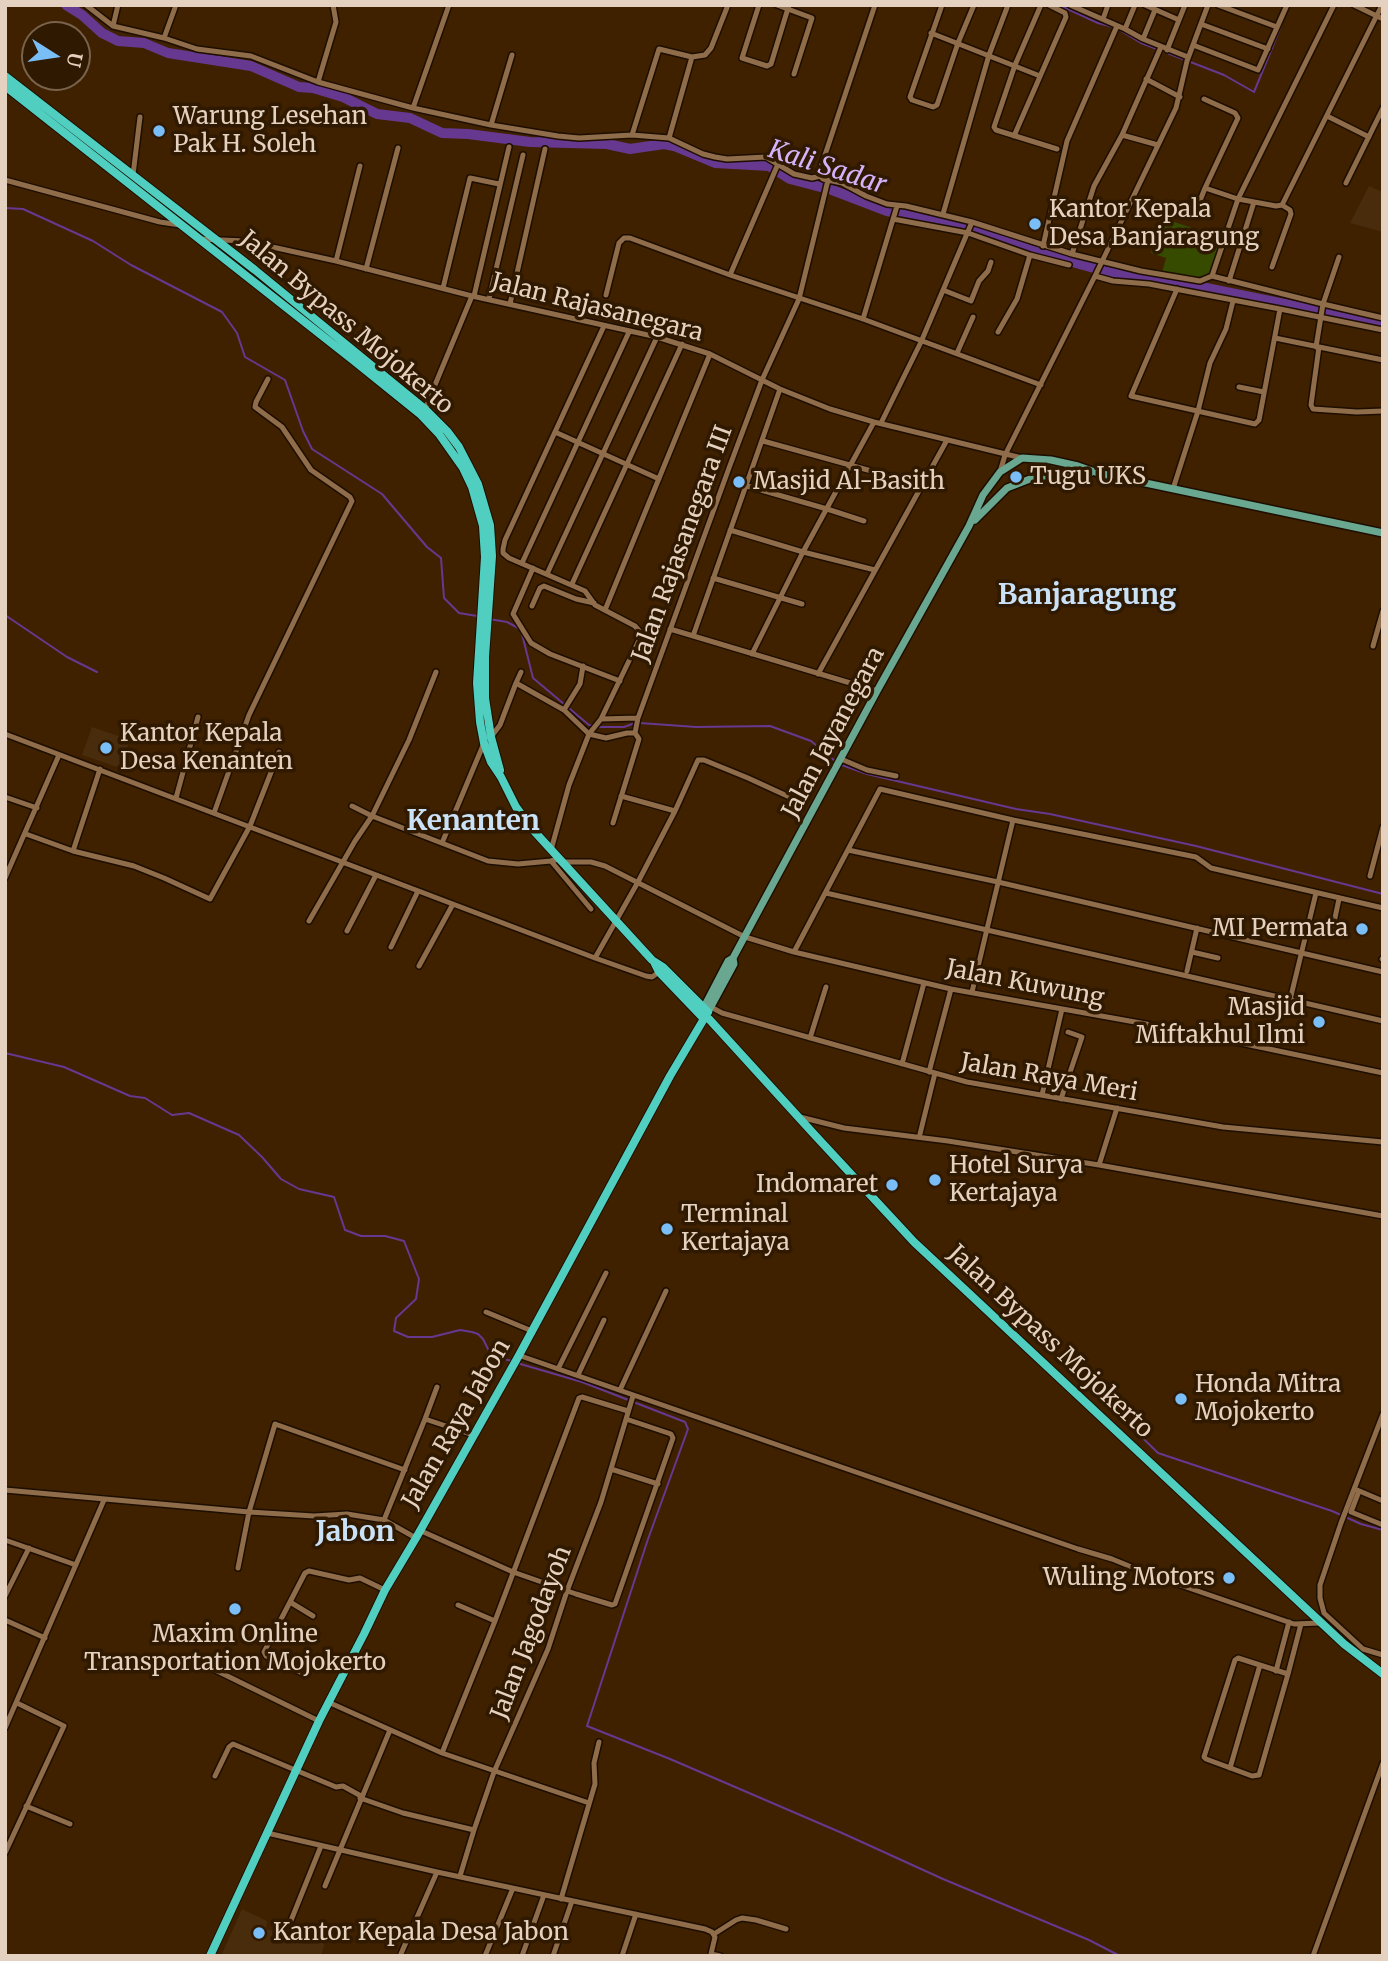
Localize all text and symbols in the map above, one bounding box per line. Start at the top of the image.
north arrow [21,21,91,91]
text: U [61,51,88,69]
place label: Warung Lesehan Pak H. Soleh [173,103,367,159]
marker: Warung Lesehan Pak H. Soleh [151,123,167,139]
water label: Kali Sadar [764,134,890,202]
place label: Kantor Kepala Desa Banjaragung [1049,196,1259,252]
marker: Kantor Kepala Desa Banjaragung [1027,216,1043,232]
street label: Jalan Bypass Mojokerto [233,225,459,421]
street label: Jalan Rajasanegara [488,268,706,348]
street label: Jalan Rajasanegara III [627,422,739,666]
place label: Tugu UKS [1030,463,1146,491]
place label: Masjid Al-Basith [753,468,945,496]
marker: Tugu UKS [1008,469,1024,485]
marker: Masjid Al-Basith [731,474,747,490]
district label: Banjaragung [998,579,1176,613]
street label: Jalan Jayanegara [777,643,891,823]
place label: Kantor Kepala Desa Kenanten [120,720,293,776]
marker: Kantor Kepala Desa Kenanten [98,740,114,756]
district label: Kenanten [406,805,540,839]
place label: MI Permata [1212,915,1348,943]
marker: MI Permata [1354,921,1370,937]
street label: Jalan Kuwung [944,955,1106,1013]
place label: Masjid Miftakhul Ilmi [1135,994,1305,1050]
marker: Masjid Miftakhul Ilmi [1311,1014,1327,1030]
street label: Jalan Raya Meri [958,1048,1140,1108]
place label: Hotel Surya Kertajaya [949,1152,1083,1208]
place label: Indomaret [756,1171,878,1199]
marker: Hotel Surya Kertajaya [927,1172,943,1188]
marker: Indomaret [884,1177,900,1193]
place label: Terminal Kertajaya [681,1201,789,1257]
marker: Terminal Kertajaya [659,1221,675,1237]
street label: Jalan Bypass Mojokerto [942,1239,1158,1445]
street label: Jalan Raya Jabon [397,1334,517,1514]
place label: Honda Mitra Mojokerto [1195,1371,1341,1427]
marker: Honda Mitra Mojokerto [1173,1391,1189,1407]
district label: Jabon [315,1516,395,1550]
street label: Jalan Jagodayoh [486,1542,578,1724]
place label: Wuling Motors [1043,1564,1215,1592]
marker: Wuling Motors [1221,1570,1237,1586]
marker: Maxim Online Transportation Mojokerto [227,1601,243,1617]
place label: Maxim Online Transportation Mojokerto [84,1621,386,1677]
place label: Kantor Kepala Desa Jabon [273,1919,569,1947]
marker: Kantor Kepala Desa Jabon [251,1925,267,1941]

